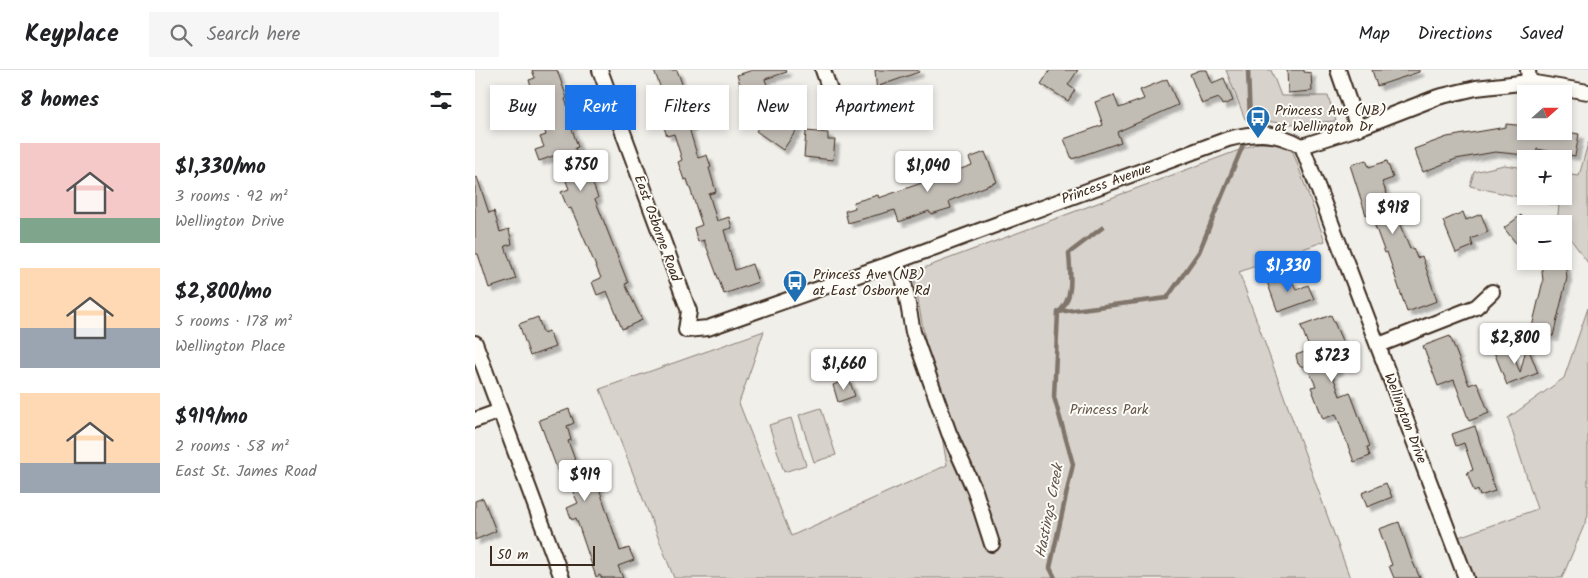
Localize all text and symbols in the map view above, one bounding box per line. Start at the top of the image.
search box [149,12,499,57]
text: Keyplace [25,15,119,54]
text: Search here [207,20,300,50]
text: Map [1358,20,1390,49]
text: Directions [1418,20,1492,49]
text: Saved [1520,20,1563,49]
icon: search [167,21,195,49]
text: 8 homes [20,84,99,117]
chip: Buy [490,85,555,130]
chip: Rent [565,85,636,130]
chip: Filters [646,85,729,130]
chip: New [739,85,807,130]
chip: Apartment [817,85,933,130]
north arrow [1517,85,1573,140]
map controls [1517,85,1572,270]
icon: filters [427,86,455,114]
place label: Princess Ave (NB) at Wellington Dr [1275,100,1387,138]
bus stop icon: Princess Ave (NB) at Wellington Dr [1245,105,1271,139]
pin: $750 [551,150,611,192]
pin: $1,040 [887,150,969,193]
button: + [1517,150,1572,205]
text: $1,330/mo [175,151,266,184]
text: $750 [564,153,598,178]
text: $1,040 [906,154,950,179]
street label: Princess Avenue [1058,157,1155,210]
icon: home [60,163,120,223]
street label: East Osborne Road [628,172,687,286]
text: 3 rooms · 92 m² [175,184,288,209]
pin: $918 [1363,192,1423,235]
text: $918 [1377,196,1409,221]
text: Wellington Drive [175,209,284,234]
button: − [1517,215,1572,270]
pin: $1,330 [1247,250,1329,293]
text: $1,330 [1266,254,1310,279]
place label: Princess Ave (NB) at East Osborne Rd [813,264,931,302]
bus stop icon: Princess Ave (NB) at East Osborne Rd [782,269,808,303]
text: $2,800/mo [175,276,272,309]
icon: home [60,288,120,348]
text: 5 rooms · 178 m² [175,309,292,334]
pin: $2,800 [1474,322,1556,365]
text: $2,800 [1491,326,1539,351]
text: Wellington Place [175,334,285,359]
pin: $723 [1302,340,1362,383]
text: $723 [1314,344,1350,369]
pin: $1,660 [803,348,885,391]
text: $1,660 [822,352,866,377]
street label: Wellington Drive [1378,370,1433,468]
park label: Princess Park [1070,399,1149,421]
text: $919/mo [175,401,248,434]
icon: home [60,413,120,473]
text: 2 rooms · 58 m² [175,434,289,459]
text: East St. James Road [175,459,316,484]
pin: $919 [555,460,615,502]
water label: Hastings Creek [1029,460,1071,560]
text: $919 [570,463,600,488]
scale bar [490,543,595,566]
text: 50 m [497,544,528,566]

